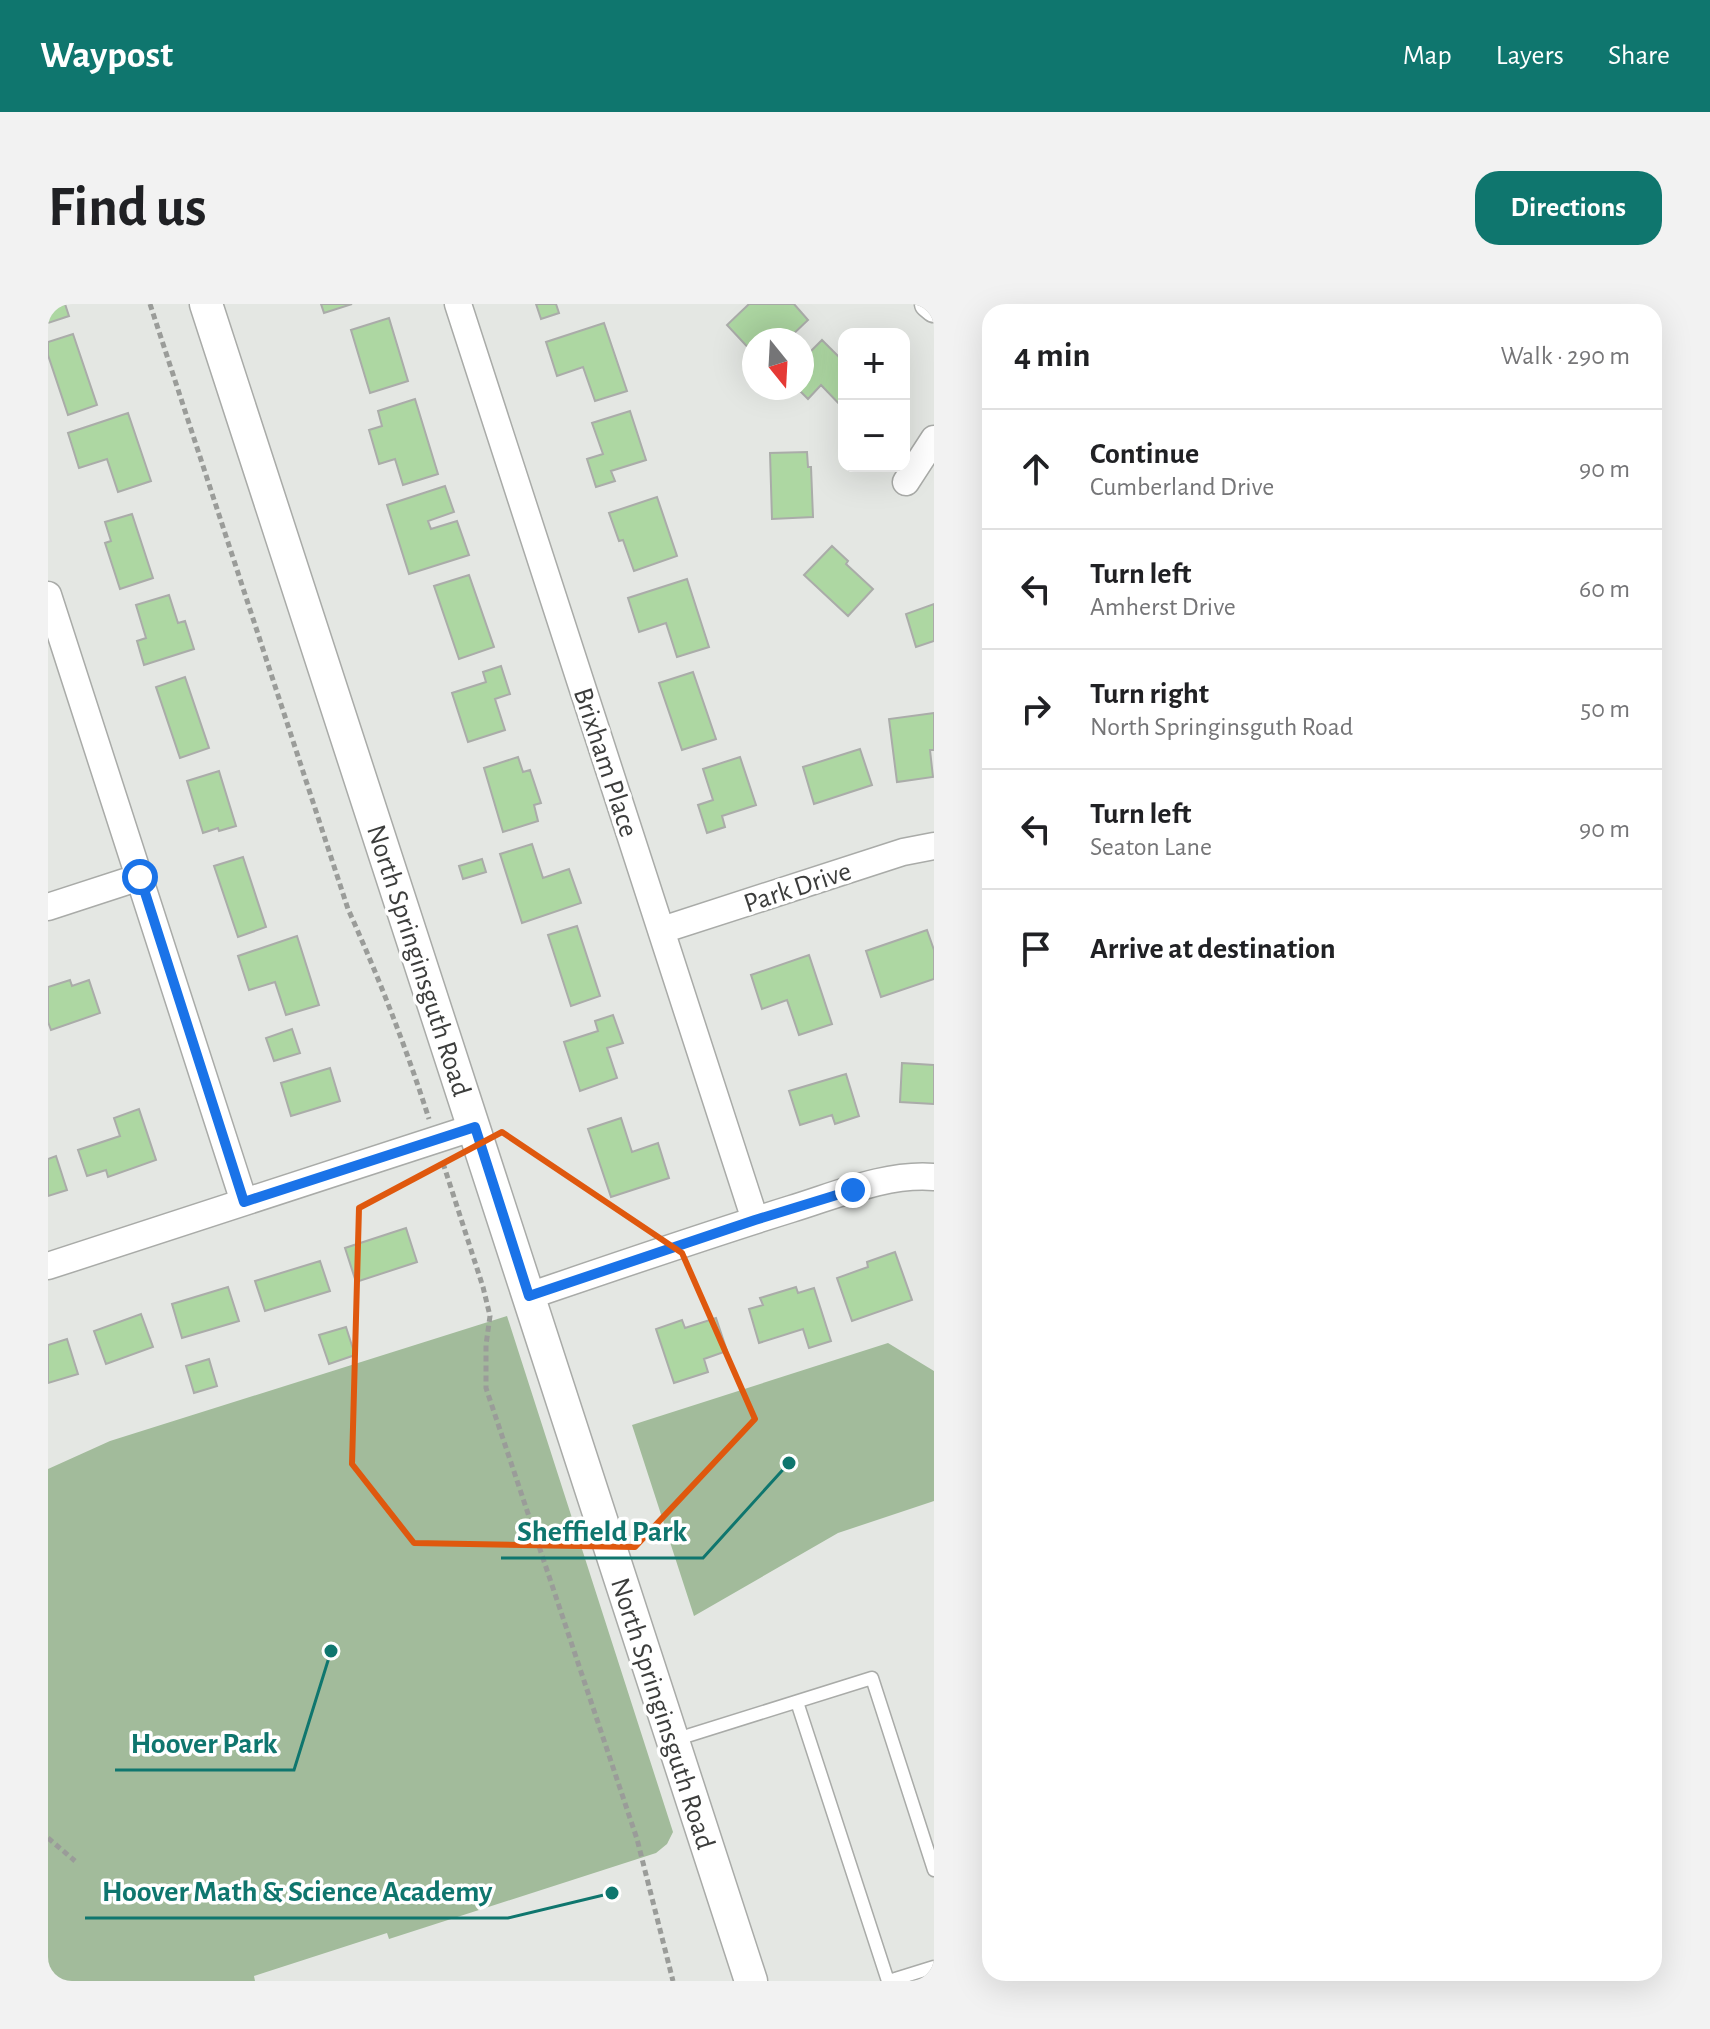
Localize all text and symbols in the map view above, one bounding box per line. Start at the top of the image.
text: Waypost [40,37,173,75]
text: Map [1403,42,1452,70]
text: Layers [1496,42,1564,70]
text: Share [1608,42,1670,70]
button: Directions [1475,171,1662,245]
text: Find us [48,180,206,236]
north arrow [742,328,814,400]
map controls [838,328,910,472]
button: + [838,328,910,400]
text: 4 min [1014,339,1091,373]
text: Walk · 290 m [1500,343,1630,369]
button: − [838,400,910,472]
text: Continue [1090,439,1199,469]
icon: ahead [1014,447,1058,491]
text: 90 m [1579,456,1630,482]
text: Cumberland Drive [1090,474,1274,500]
text: Turn left [1090,559,1191,589]
icon: left [1014,567,1058,611]
text: 60 m [1579,576,1630,602]
text: Amherst Drive [1090,594,1236,620]
text: Turn right [1090,679,1209,709]
street label: Brixham Place [568,685,642,841]
icon: right [1014,687,1058,731]
text: 50 m [1580,696,1630,722]
text: North Springinsguth Road [1090,714,1353,740]
text: Turn left [1090,799,1191,829]
icon: left [1014,807,1058,851]
text: 90 m [1579,816,1630,842]
street label: North Springinsguth Road [361,821,475,1100]
text: Seaton Lane [1090,834,1212,860]
street label: Park Drive [740,857,855,918]
route start [122,859,158,895]
icon: arrive [1014,927,1058,971]
text: Arrive at destination [1090,934,1336,964]
route end [835,1172,871,1208]
callout: Sheffield Park [501,1504,703,1558]
text: Sheffield Park [517,1517,687,1547]
street label: North Springinsguth Road [605,1574,719,1853]
callout: Hoover Park [115,1716,294,1770]
text: Hoover Park [131,1729,278,1759]
callout: Hoover Math & Science Academy [85,1864,508,1918]
text: Hoover Math & Science Academy [102,1877,493,1907]

